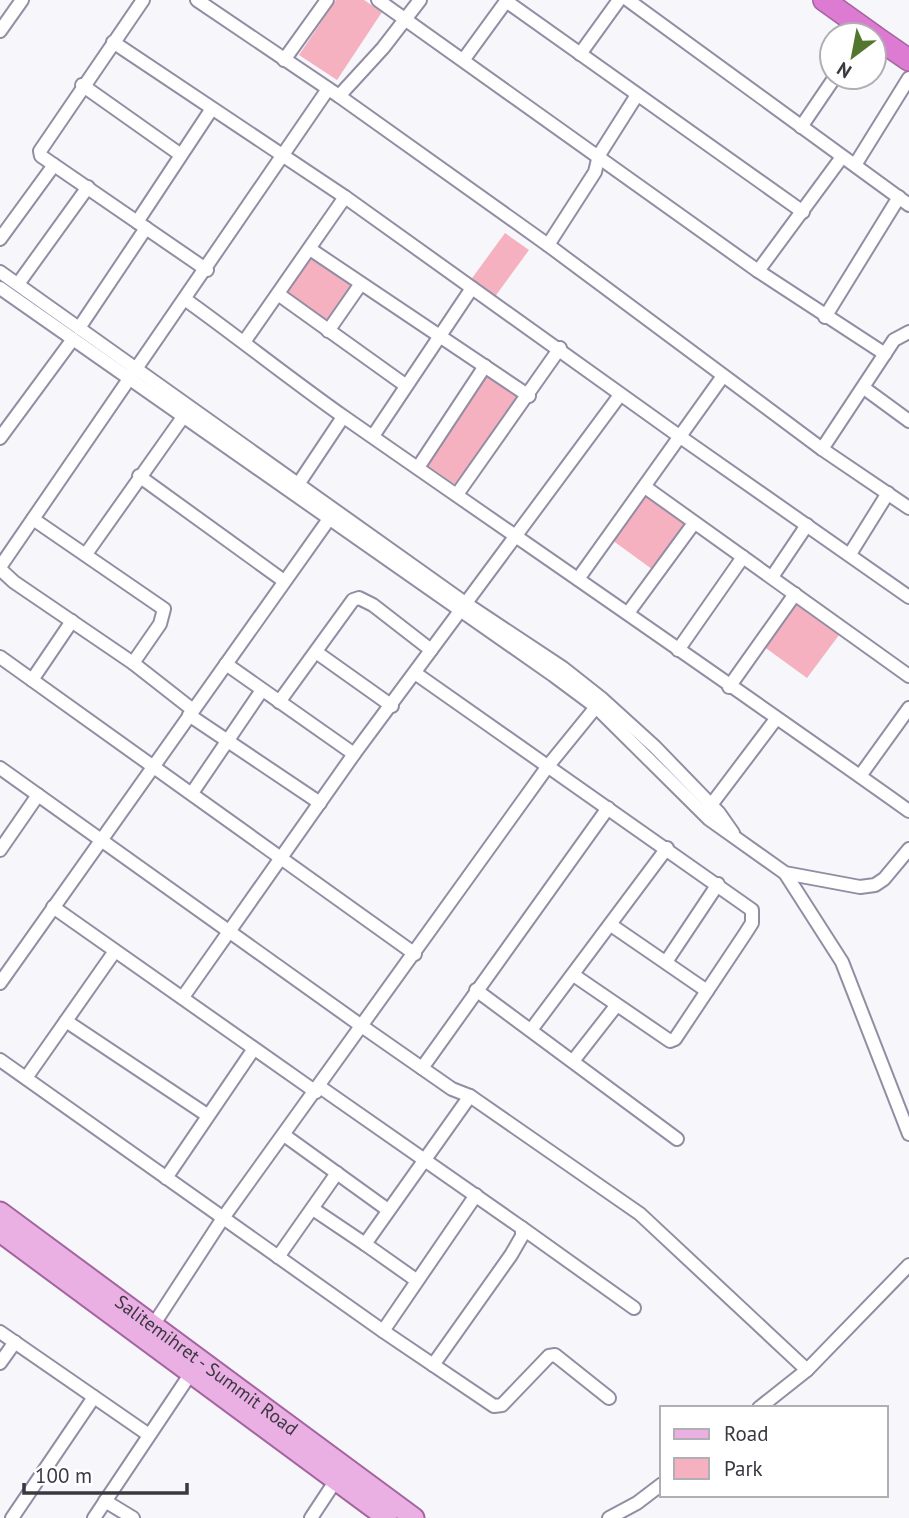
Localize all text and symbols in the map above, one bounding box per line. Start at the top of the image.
north arrow [818,21,888,91]
text: N [832,57,856,84]
street label: Salitemihret - Summit Road [110,1289,303,1440]
legend [660,1406,888,1497]
text: Road [724,1420,768,1447]
scale bar [24,1452,187,1496]
text: Park [724,1455,763,1482]
text: 100 m [35,1462,92,1489]

